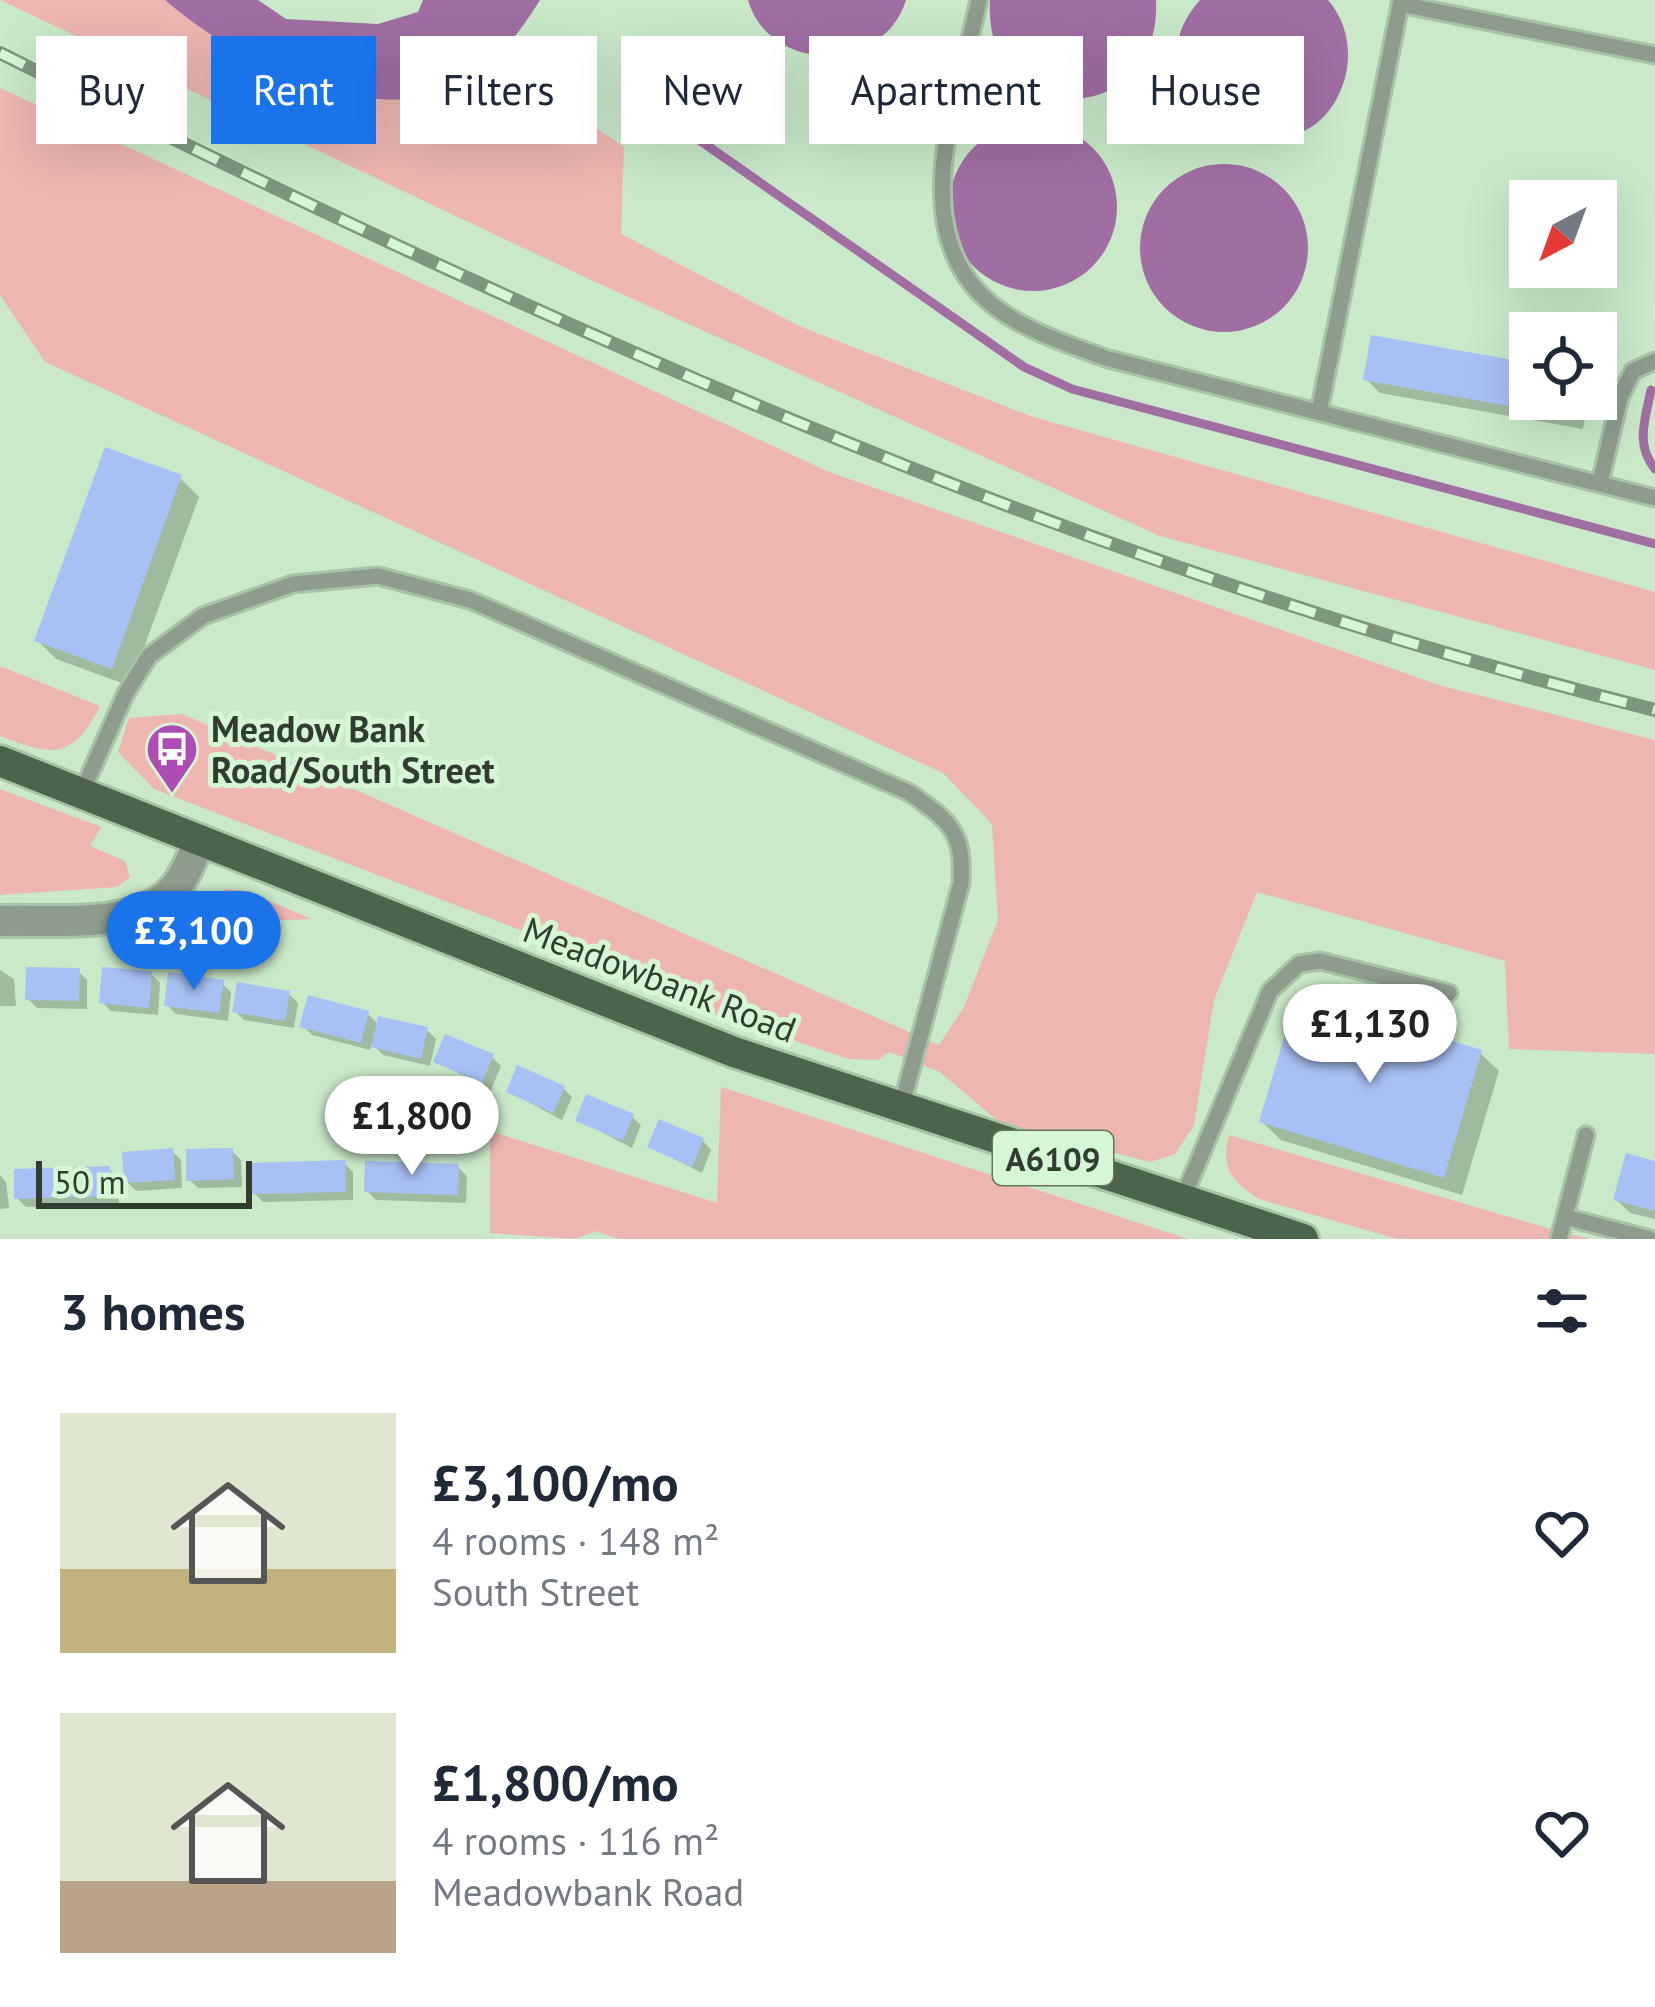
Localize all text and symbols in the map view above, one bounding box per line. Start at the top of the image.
chip: Buy [36,36,187,144]
chip: Rent [211,36,376,144]
chip: Filters [400,36,597,144]
chip: New [621,36,785,144]
chip: Apartment [809,36,1083,144]
chip: House [1107,36,1304,144]
north arrow [1509,180,1617,288]
map controls [1509,180,1617,420]
button: locate [1509,312,1617,420]
place label: Meadow Bank Road/South Street [211,705,495,793]
bus stop icon: Meadow Bank Road/South Street [144,721,200,795]
pin: £3,100 [96,891,292,993]
text: £3,100 [134,904,254,955]
street label: Meadowbank Road [517,905,803,1053]
pin: £1,130 [1272,984,1468,1086]
text: £1,130 [1310,997,1430,1048]
pin: £1,800 [314,1076,510,1178]
text: £1,800 [352,1089,472,1140]
road number: A6109 [993,1131,1113,1185]
scale bar [36,1155,252,1208]
text: 50 m [54,1160,126,1203]
text: 3 homes [60,1278,246,1344]
icon: filters [1529,1278,1595,1344]
text: £3,100/mo [432,1449,679,1515]
icon: home [156,1461,300,1605]
icon: heart [1529,1500,1595,1566]
text: 4 rooms · 148 m² [432,1515,719,1566]
text: South Street [432,1566,639,1617]
text: £1,800/mo [432,1749,679,1815]
icon: home [156,1761,300,1905]
icon: heart [1529,1800,1595,1866]
text: 4 rooms · 116 m² [432,1815,719,1866]
text: Meadowbank Road [432,1866,744,1917]

